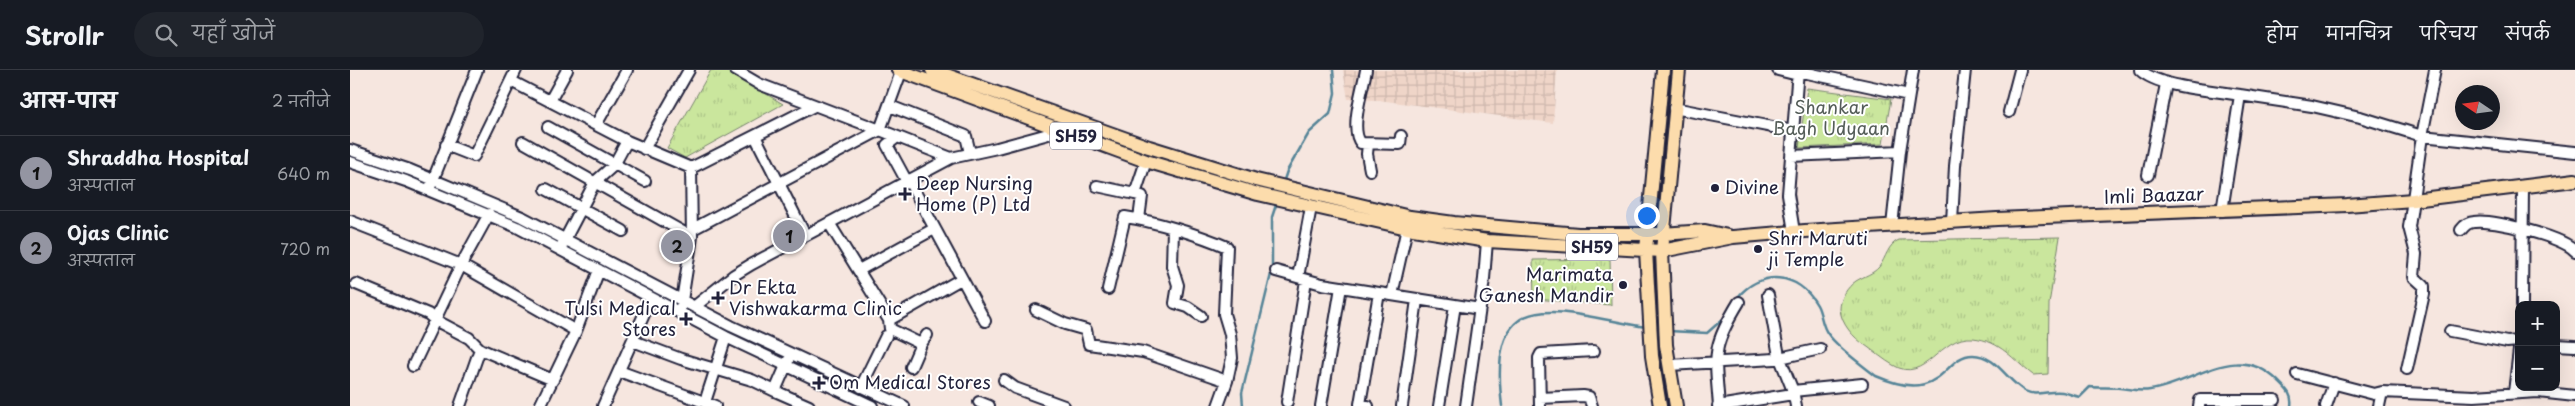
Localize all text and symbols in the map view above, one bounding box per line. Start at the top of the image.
search box [134,12,484,57]
text: Strollr [25,17,104,53]
text: यहाँ खोजें [192,18,275,46]
text: होम [2266,19,2298,46]
text: मानचित्र [2326,19,2392,46]
text: परिचय [2420,19,2477,46]
text: संपर्क [2505,19,2550,46]
icon: search [152,21,180,49]
text: आस-पास [20,83,117,115]
north arrow [2455,85,2500,130]
text: 2 नतीजे [272,88,330,112]
park label: Shankar Bagh Udyaan [1772,93,1890,141]
road number: SH59 [1050,122,1102,150]
text: Shraddha Hospital [67,143,249,171]
text: 1 [32,161,40,185]
text: 640 m [277,161,330,185]
place label: Deep Nursing Home (P) Ltd [916,169,1033,217]
text: अस्पताल [67,172,135,196]
place label: Divine [1725,173,1779,200]
street label: Imli Baazar [2103,179,2205,210]
marker: Divine [1709,182,1721,194]
marker: Deep Nursing Home (P) Ltd [898,187,912,201]
your location [1634,203,1660,229]
pin: 1 [773,217,805,255]
text: Ojas Clinic [67,218,169,246]
place label: Shri Maruti ji Temple [1766,224,1868,272]
pin: 2 [661,227,693,265]
road number: SH59 [1566,233,1618,260]
text: 2 [30,236,42,260]
text: 720 m [280,236,330,260]
marker: Shri Maruti ji Temple [1752,243,1764,255]
text: अस्पताल [67,247,135,271]
place label: Marimata Ganesh Mandir [1479,260,1614,308]
place label: Dr Ekta Vishwakarma Clinic [729,273,902,321]
marker: Marimata Ganesh Mandir [1617,279,1629,291]
marker: Dr Ekta Vishwakarma Clinic [711,291,725,305]
place label: Tulsi Medical Stores [564,294,676,342]
map controls [2515,301,2560,391]
button: + [2515,301,2560,346]
marker: Tulsi Medical Stores [680,313,692,325]
button: − [2515,346,2560,391]
place label: Om Medical Stores [829,368,991,395]
marker: Om Medical Stores [813,377,825,389]

